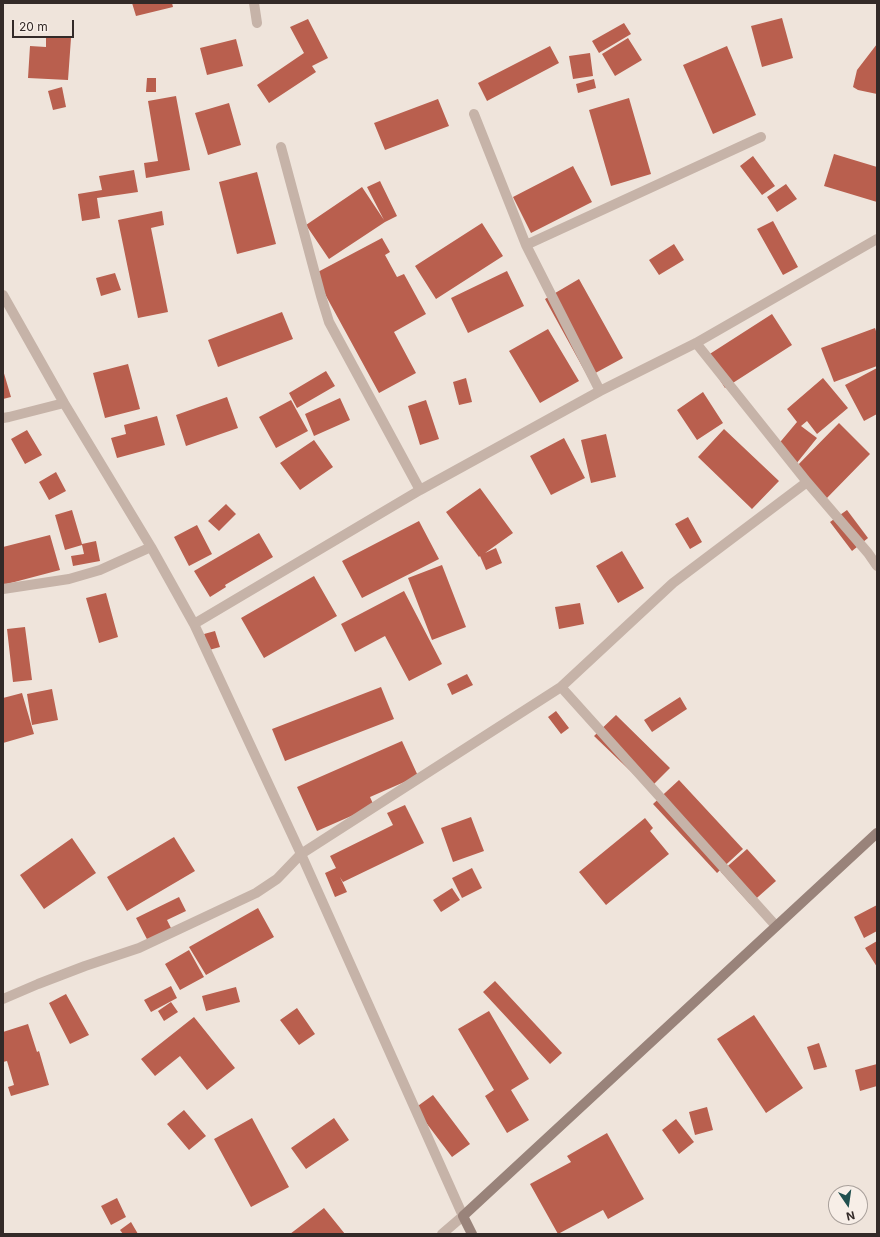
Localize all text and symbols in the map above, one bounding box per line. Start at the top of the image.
scale bar [14,12,76,38]
text: 20 m [19,19,48,34]
north arrow [828,1185,868,1225]
text: N [845,1208,856,1223]

